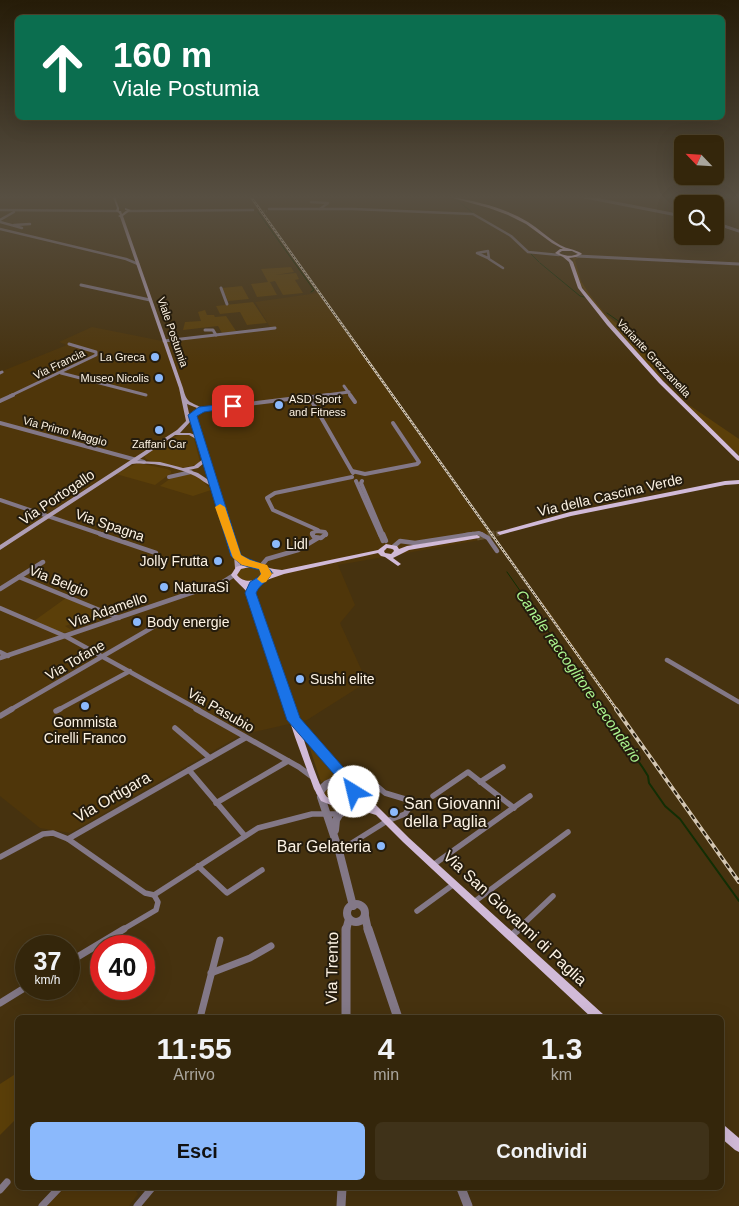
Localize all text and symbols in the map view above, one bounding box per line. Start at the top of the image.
icon: ahead [30,35,95,100]
text: 160 m [113,35,212,74]
text: Viale Postumia [113,76,259,101]
north arrow [674,135,724,185]
map controls [674,135,724,245]
button: search [674,195,724,245]
street label: Viale Postumia [155,295,191,369]
street label: Variante Grezzanella [615,317,694,400]
street label: Via Francia [31,346,87,382]
place label: La Greca [100,351,146,363]
marker: La Greca [149,351,161,363]
place label: Museo Nicolis [81,372,149,384]
marker: Museo Nicolis [153,372,165,384]
pin [212,385,254,427]
icon: arrive [219,392,247,420]
place label: ASD Sport and Fitness [289,393,346,418]
marker: ASD Sport and Fitness [273,399,285,411]
street label: Via Primo Maggio [22,414,108,448]
marker: Zaffani Car [153,424,165,436]
place label: Zaffani Car [132,438,186,450]
street label: Via Portogallo [16,466,98,528]
street label: Via della Cascina Verde [536,470,684,519]
street label: Via Spagna [73,506,147,544]
place label: Lidl [286,536,308,552]
marker: Lidl [270,538,282,550]
place label: Jolly Frutta [140,553,208,569]
marker: Jolly Frutta [212,555,224,567]
street label: Via Belgio [27,562,91,600]
place label: NaturaSì [174,579,229,595]
marker: NaturaSì [158,581,170,593]
water label: Canale raccoglitore secondario [513,586,645,766]
street label: Via Adamello [67,589,149,631]
place label: Body energie [147,614,230,630]
marker: Body energie [131,616,143,628]
street label: Via Tofane [43,637,108,683]
place label: Sushi elite [310,671,375,687]
marker: Sushi elite [294,673,306,685]
street label: Via Pasubio [185,684,257,736]
marker: Gommista Cirelli Franco [79,700,91,712]
place label: Gommista Cirelli Franco [44,714,126,746]
position arrow [327,765,379,817]
street label: Via Ortigara [71,768,153,826]
place label: San Giovanni della Paglia [404,795,500,830]
marker: San Giovanni della Paglia [388,806,400,818]
place label: Bar Gelateria [277,838,371,855]
marker: Bar Gelateria [375,840,387,852]
street label: Via San Giovanni di Paglia [440,847,590,989]
street label: Via Trento [323,931,341,1004]
speed limit sign: 40 [90,935,155,1000]
text: 37 [34,947,61,975]
text: km/h [34,973,61,987]
text: 11:55 [157,1032,232,1065]
text: 4 [378,1032,395,1065]
text: 1.3 [541,1032,582,1065]
text: Arrivo [173,1066,215,1083]
text: min [373,1066,399,1083]
text: km [551,1066,572,1083]
button: Esci [30,1122,365,1180]
button: Condividi [375,1122,709,1180]

